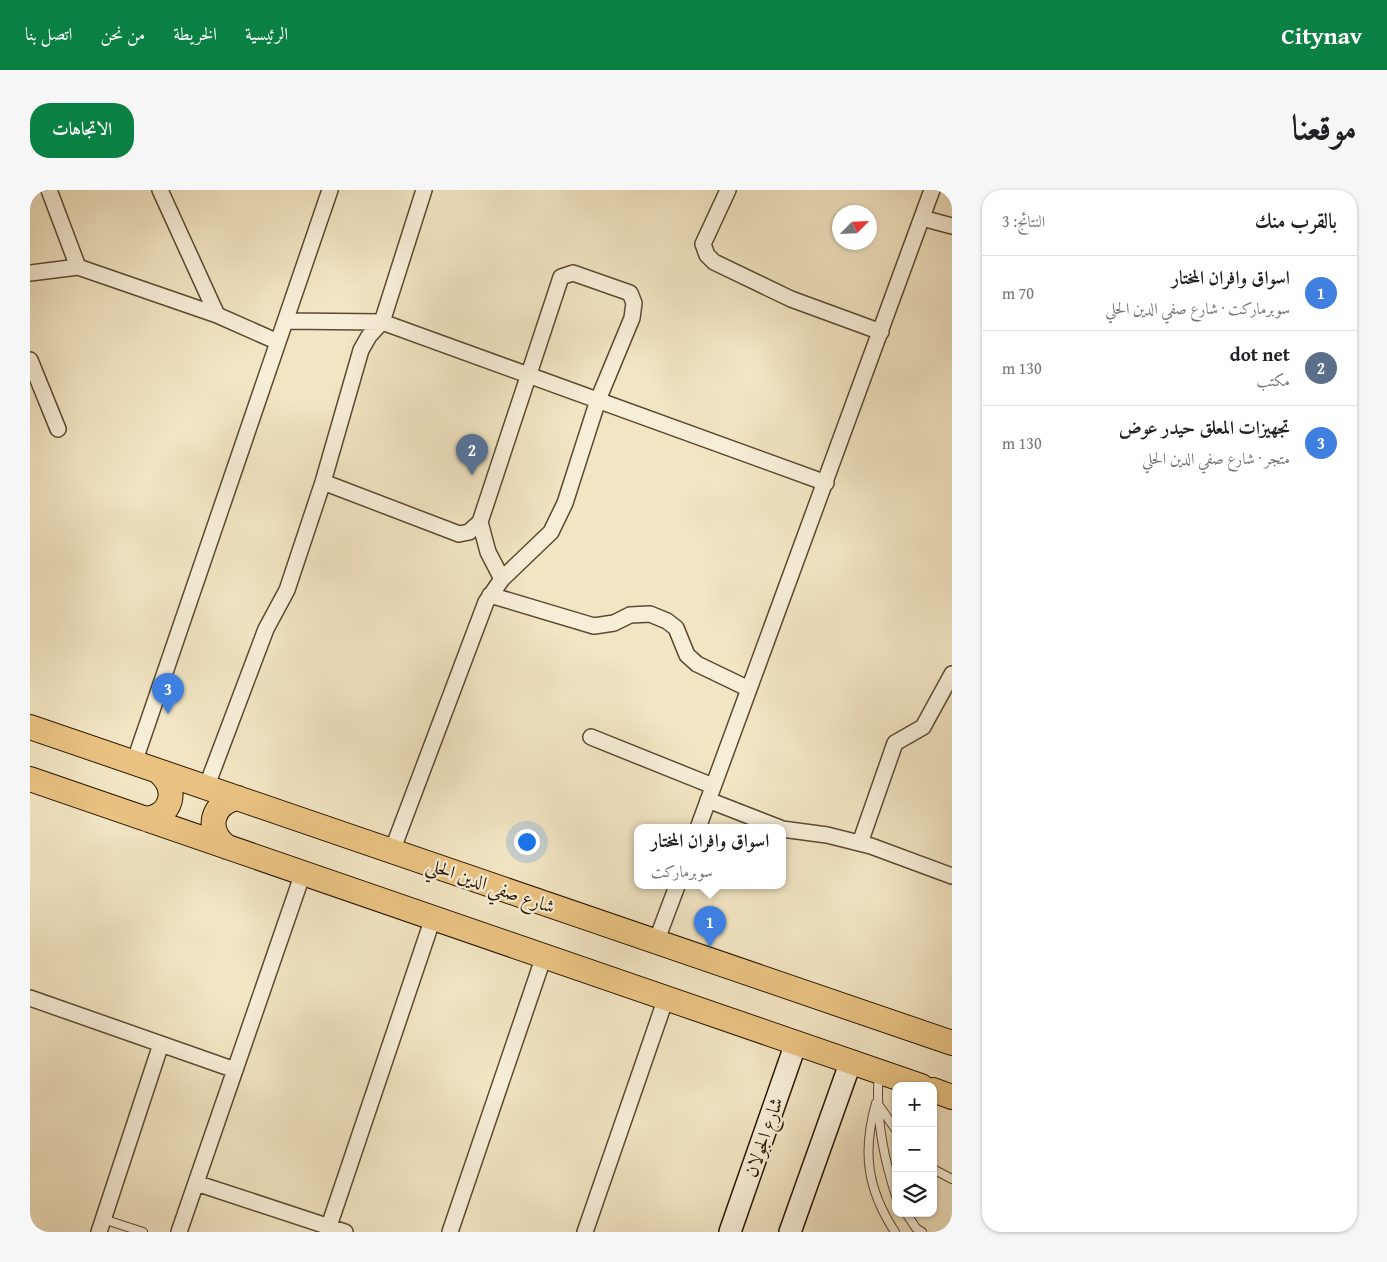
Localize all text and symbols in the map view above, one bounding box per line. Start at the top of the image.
text: Citynav [1281,18,1362,53]
text: اتصل بنا [25,20,72,47]
text: من نحن [100,20,145,47]
text: الخريطة [173,20,217,47]
text: الرئيسية [245,20,288,47]
text: موقعنا [1292,101,1357,152]
button: الاتجاهات [30,103,134,158]
north arrow [832,205,877,250]
text: بالقرب منك [1255,205,1337,236]
text: النتائج: 3 [1002,209,1045,233]
text: اسواق وافران المختار [1171,263,1290,291]
text: 70 m [1002,281,1034,305]
text: 1 [1317,281,1325,305]
text: سوبرماركت · شارع صفي الدين الحلي [1105,296,1290,320]
text: dot net [1230,340,1290,368]
text: 130 m [1002,356,1042,380]
text: 2 [1317,356,1325,380]
text: مكتب [1256,368,1290,392]
text: تجهيزات المعلق حيدر عوض [1119,413,1290,441]
text: 130 m [1002,431,1042,455]
text: 3 [1317,431,1325,455]
pin: 2 [456,434,488,475]
text: متجر · شارع صفي الدين الحلي [1142,446,1290,470]
pin: 3 [152,673,184,714]
popup [634,824,786,889]
text: اسواق وافران المختار [651,826,769,854]
your location [514,829,540,855]
street label: شارع صفي الدين الحلي [421,850,559,925]
text: سوبرماركت [651,859,713,883]
pin: 1 [694,906,726,947]
map controls [892,1082,937,1217]
button: + [892,1082,937,1127]
street label: شارع الجولان [736,1093,792,1181]
button: − [892,1127,937,1172]
button: layers [892,1172,937,1217]

